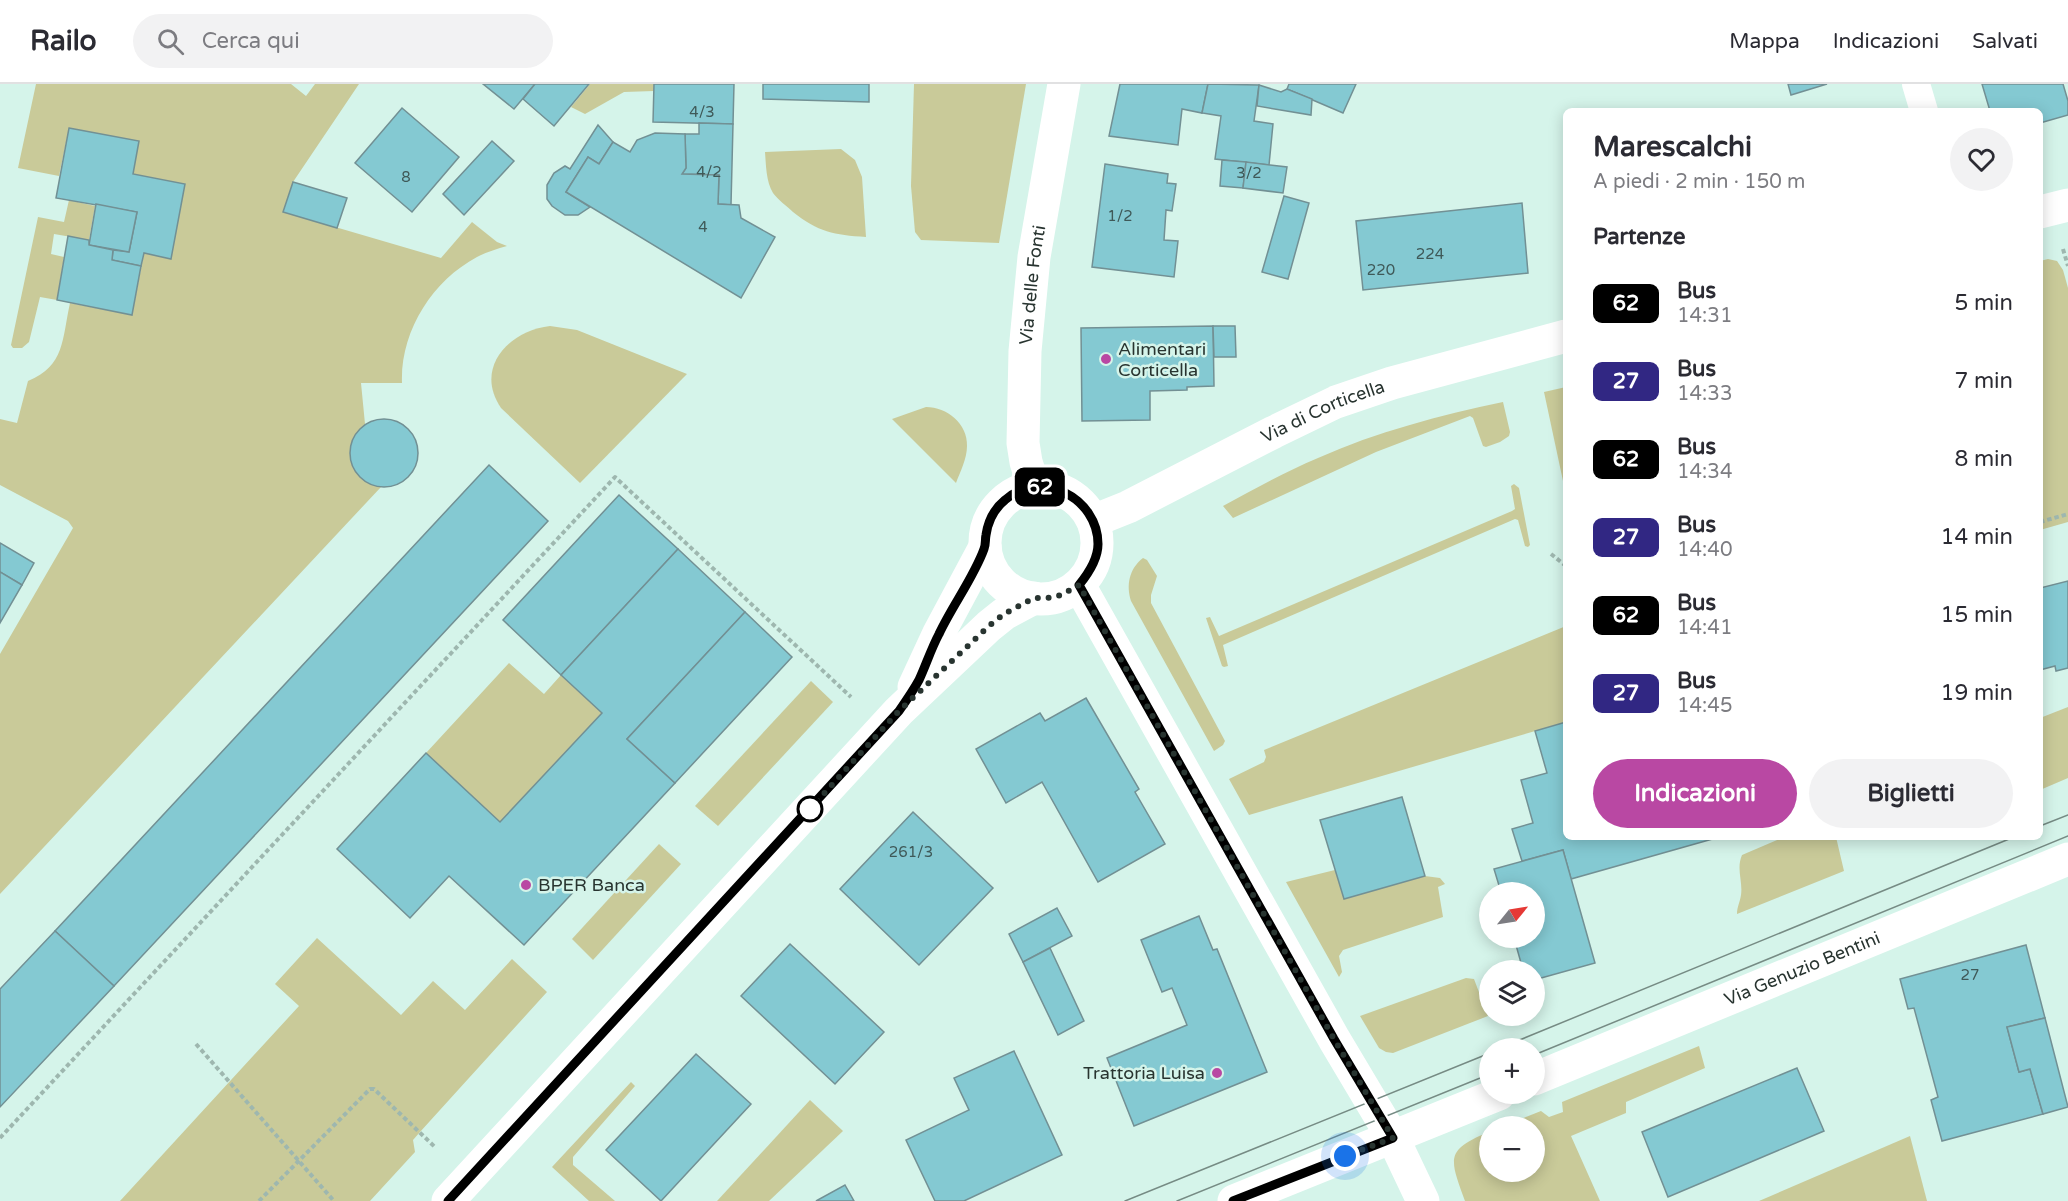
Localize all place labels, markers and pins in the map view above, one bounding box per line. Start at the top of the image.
place label: Alimentari Corticella [1118,338,1206,381]
marker: Alimentari Corticella [1099,352,1113,366]
unlabelled marker [797,796,823,822]
place label: BPER Banca [538,874,645,896]
marker: BPER Banca [519,878,533,892]
place label: Trattoria Luisa [1083,1062,1205,1084]
marker: Trattoria Luisa [1210,1066,1224,1080]

